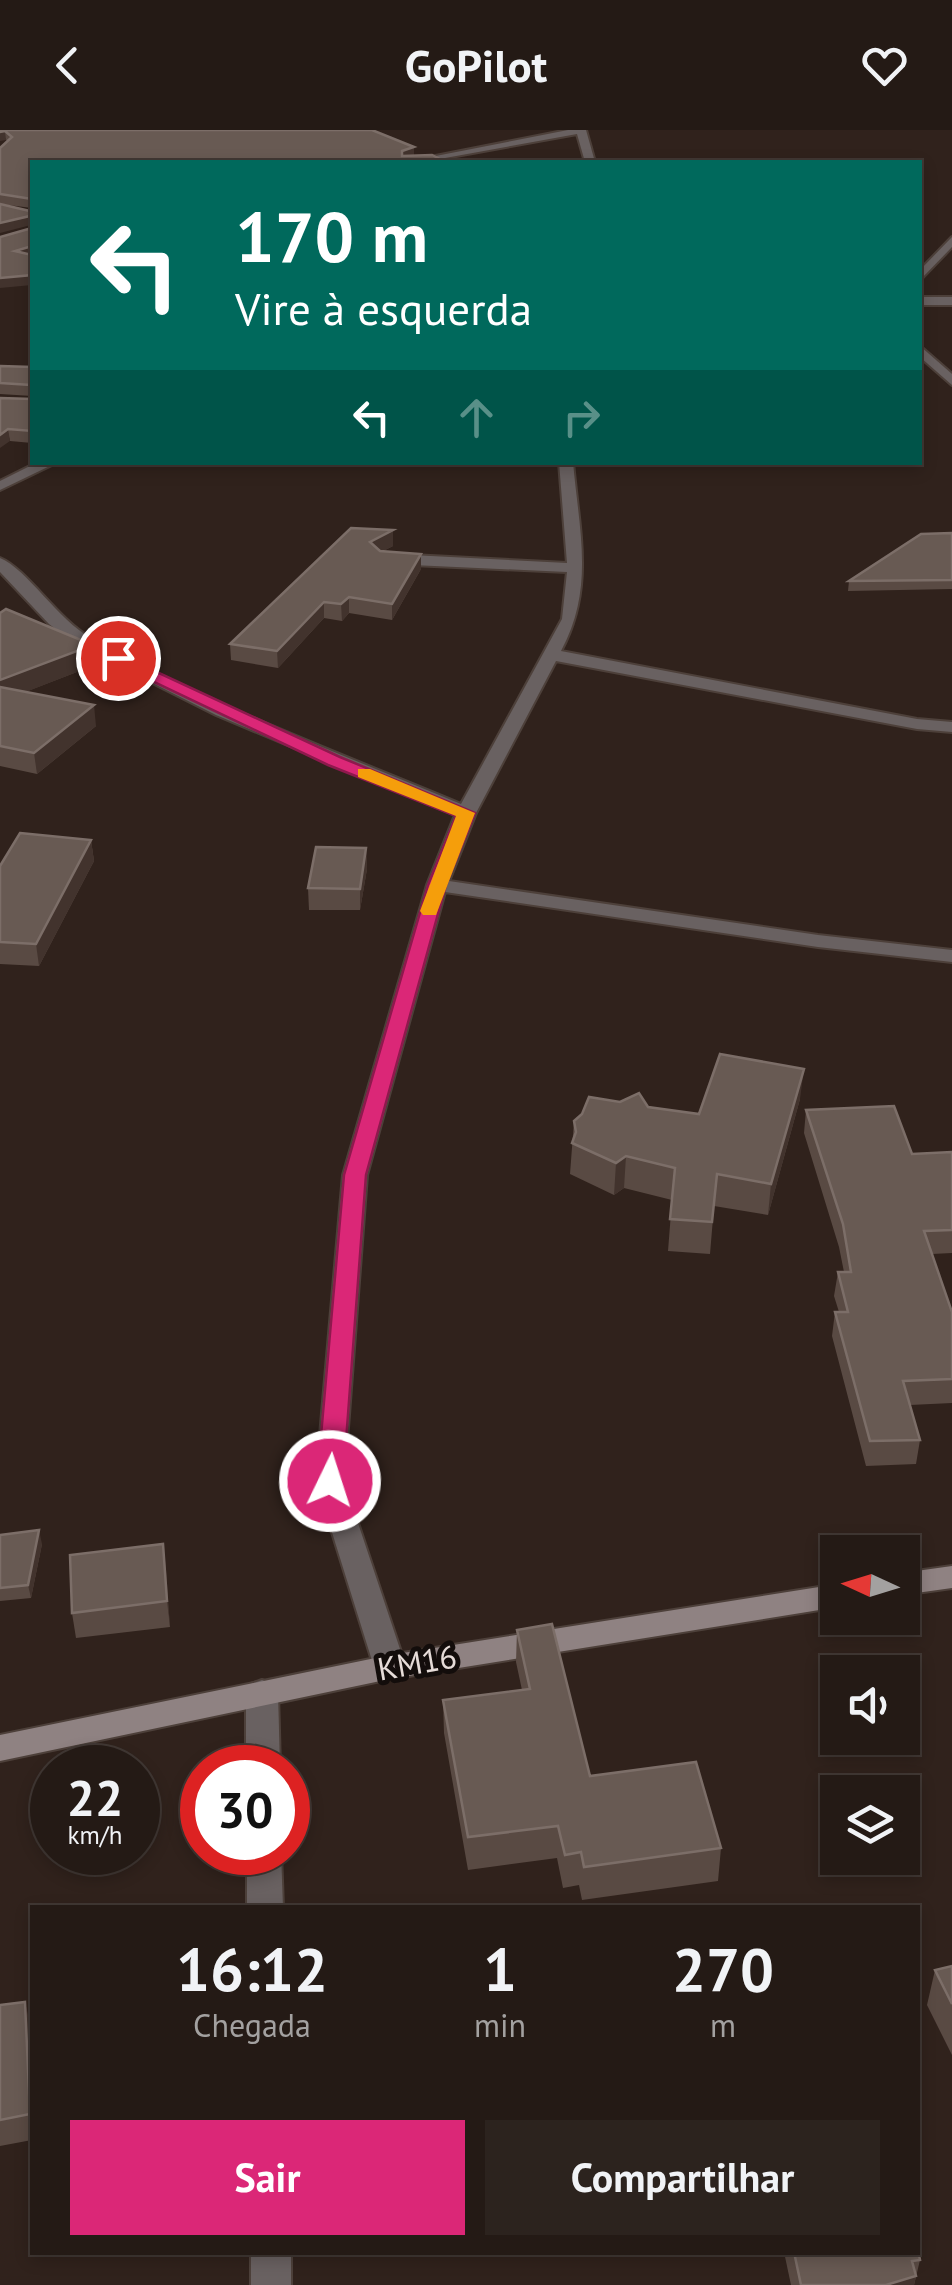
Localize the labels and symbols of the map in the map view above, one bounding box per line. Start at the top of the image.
pin [76,616,161,701]
position arrow [278,1429,382,1533]
north arrow [820,1535,920,1635]
street label: KM16 [374,1634,460,1690]
speed limit sign: 30 [180,1745,310,1875]

